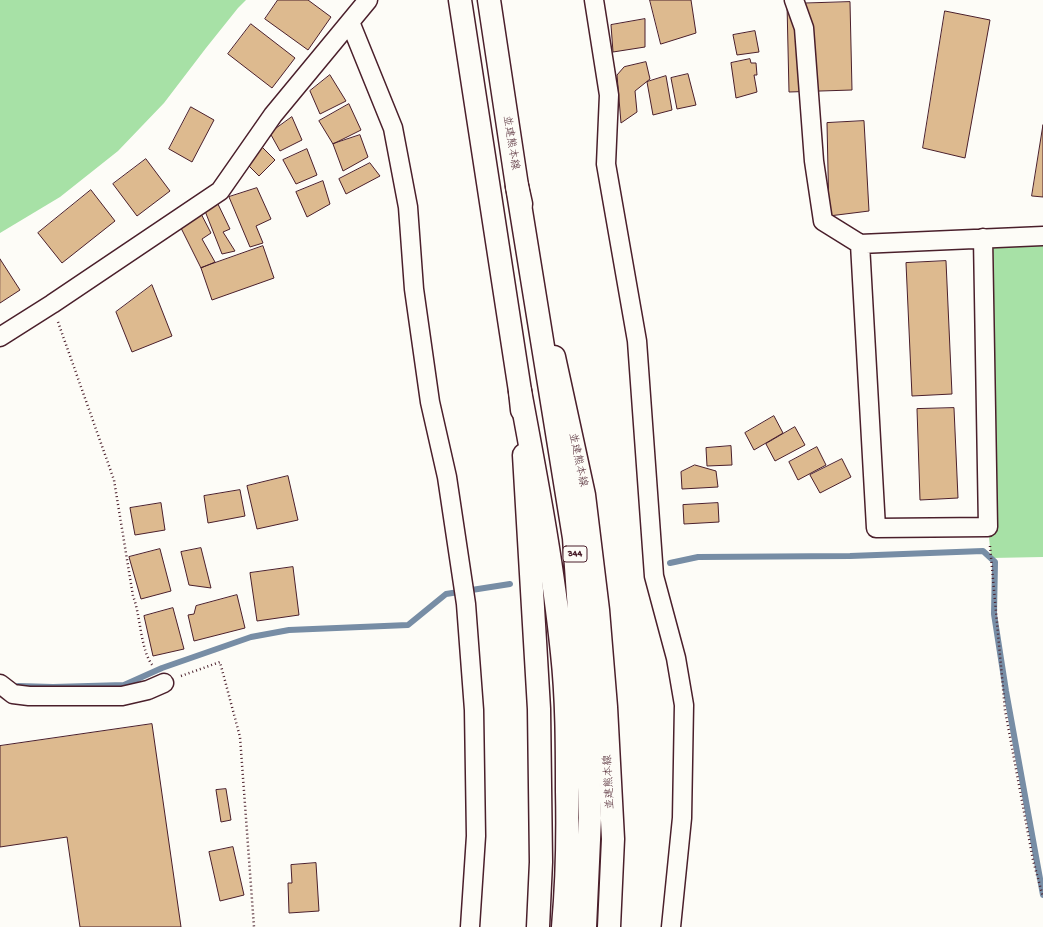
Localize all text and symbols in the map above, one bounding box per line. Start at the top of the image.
street label: 並建熊本線 [499,115,521,171]
street label: 並建熊本線 [565,432,589,488]
road number: 344 [563,546,587,562]
street label: 並建熊本線 [602,754,618,810]

